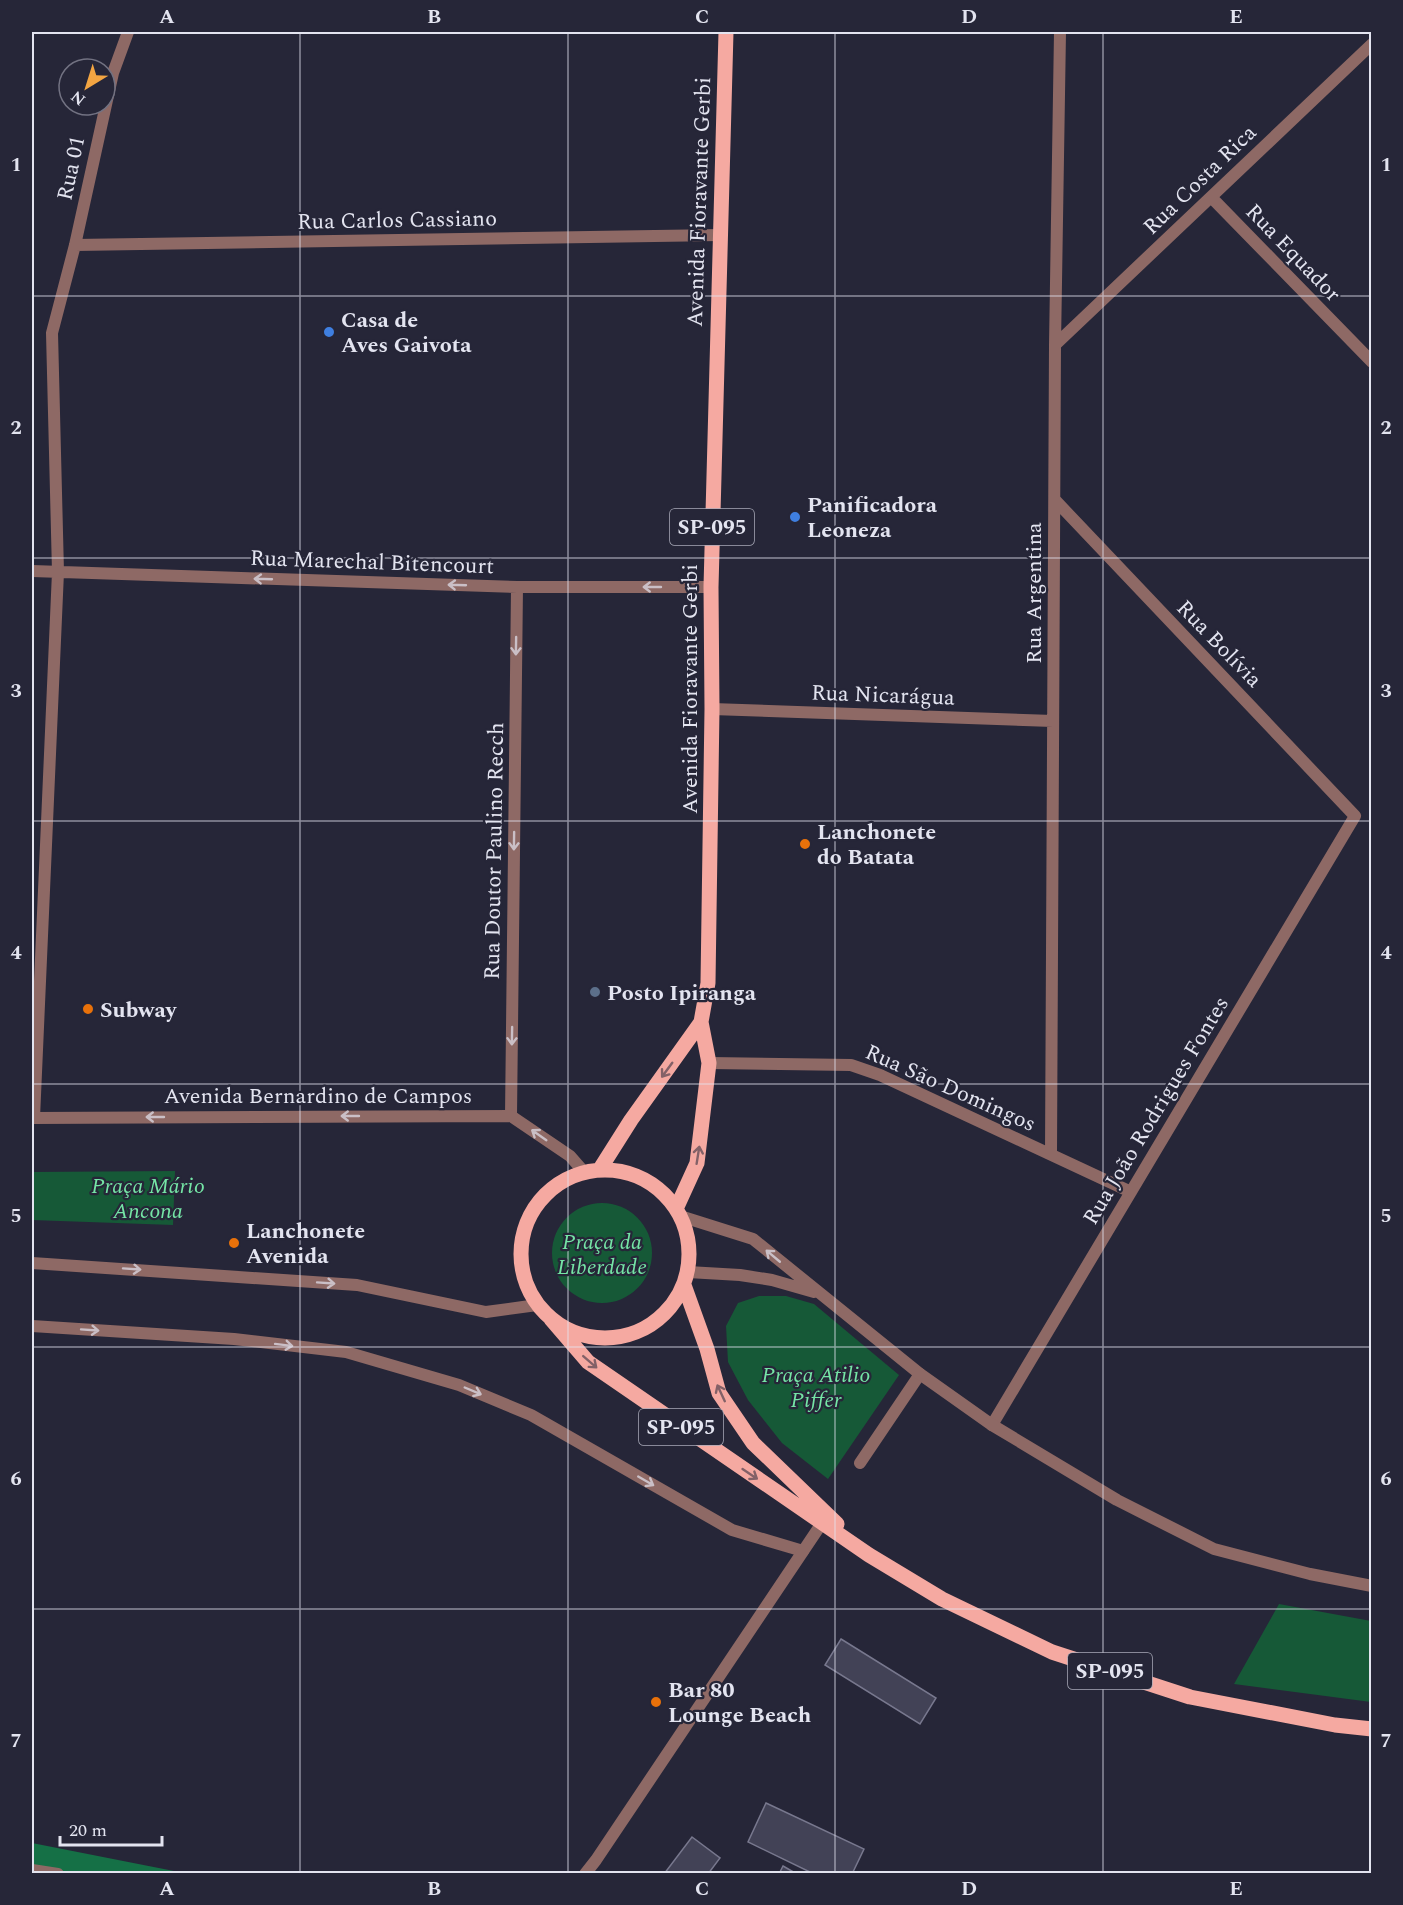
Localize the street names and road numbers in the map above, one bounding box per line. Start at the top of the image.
street label: Avenida Fioravante Gerbi [679,76,720,328]
street label: Rua Costa Rica [1136,117,1265,243]
street label: Rua 01 [49,133,94,204]
street label: Rua Equador [1237,196,1349,310]
street label: Rua Carlos Cassiano [297,202,497,239]
road number: SP-095 [670,509,754,545]
street label: Rua Argentina [1018,522,1051,664]
street label: Rua Marechal Bitencourt [249,542,495,583]
street label: Avenida Fioravante Gerbi [674,564,707,814]
street label: Rua Bolívia [1168,593,1270,696]
street label: Rua Nicarágua [811,677,956,715]
street label: Rua Doutor Paulino Recch [476,722,513,980]
street label: Rua João Rodrigues Fontes [1075,990,1238,1231]
street label: Rua São Domingos [860,1036,1041,1141]
street label: Avenida Bernardino de Campos [164,1080,472,1113]
road number: SP-095 [639,1409,723,1445]
road number: SP-095 [1068,1653,1152,1689]

